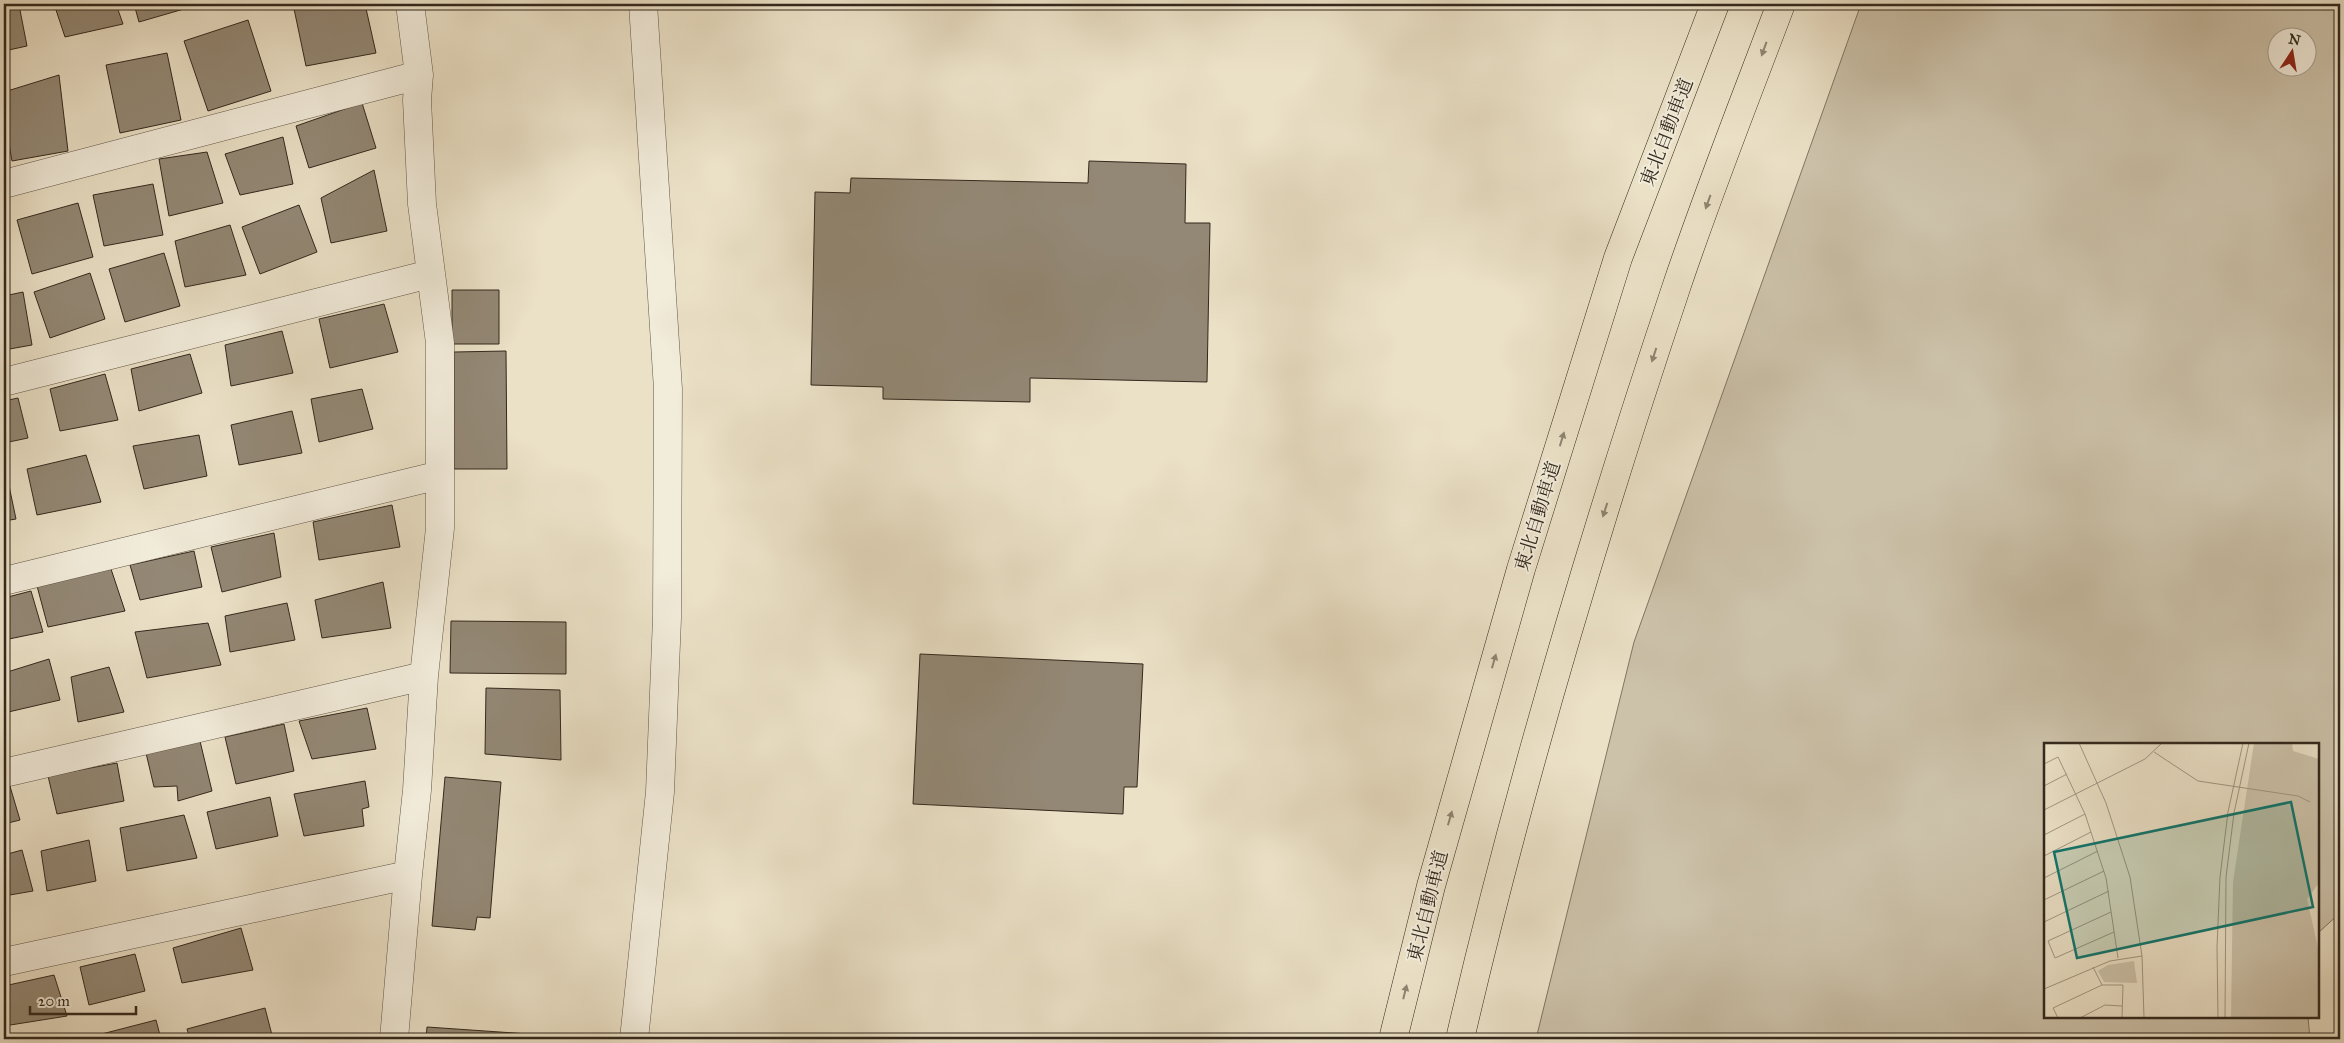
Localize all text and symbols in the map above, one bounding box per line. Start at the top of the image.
north arrow [2266,28,2316,78]
text: N [2287,30,2302,49]
one-way arrow [1760,42,1767,57]
street label: 東北自動車道 [1635,75,1698,190]
one-way arrow [1704,195,1712,210]
one-way arrow [1650,348,1658,363]
one-way arrow [1558,431,1566,446]
street label: 東北自動車道 [1510,458,1565,574]
one-way arrow [1600,503,1608,518]
one-way arrow [1491,654,1499,669]
inset map [2044,743,2319,1018]
one-way arrow [1446,810,1454,825]
street label: 東北自動車道 [1403,848,1452,964]
scale bar [30,983,136,1015]
one-way arrow [1401,984,1409,999]
text: 20 m [38,992,70,1010]

